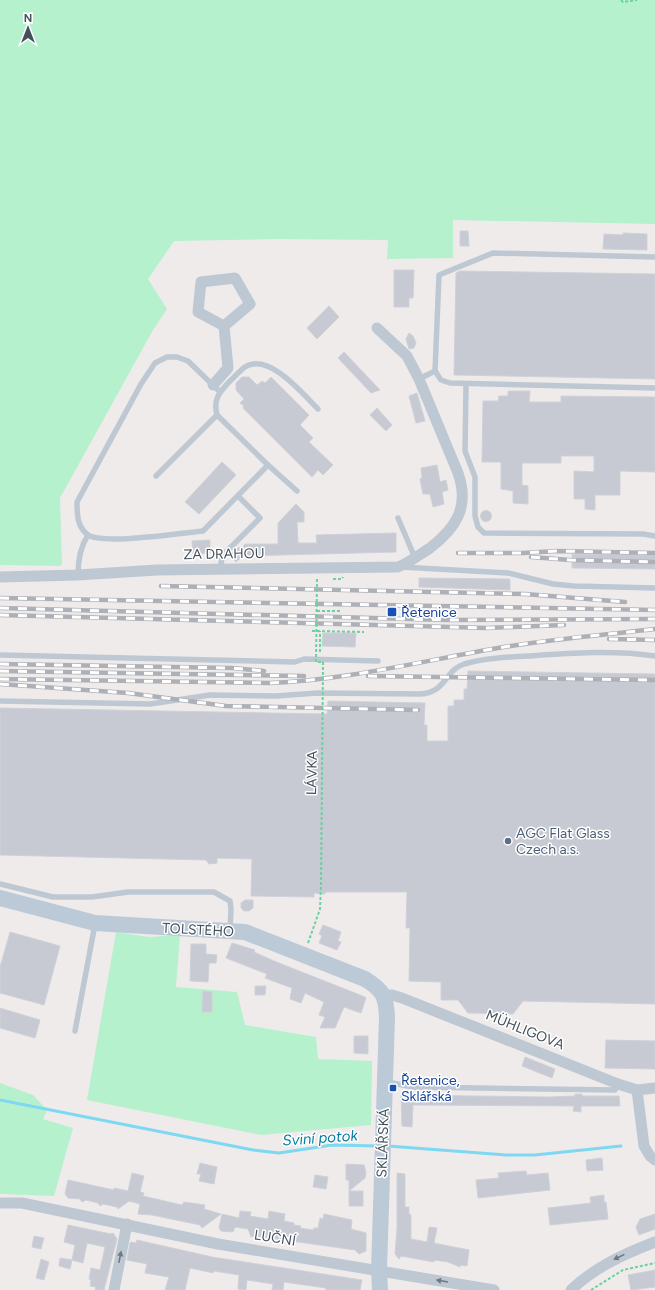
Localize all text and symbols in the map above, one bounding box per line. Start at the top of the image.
north arrow [8,8,48,48]
text: N [24,12,32,25]
street label: ZA DRAHOU [183,545,265,563]
place label: Řetenice [401,604,457,621]
marker: Řetenice [386,606,398,618]
street label: LÁVKA [303,750,321,795]
place label: AGC Flat Glass Czech a.s. [516,825,610,858]
marker: AGC Flat Glass Czech a.s. [503,836,513,846]
street label: TOLSTÉHO [162,920,234,940]
street label: MÜHLIGOVA [483,1007,567,1054]
place label: Řetenice, Sklářská [401,1072,460,1105]
marker: Řetenice, Sklářská [388,1083,398,1093]
street label: SKLÁŘSKÁ [373,1108,393,1178]
water label: Sviní potok [282,1126,359,1150]
street label: LUČNÍ [253,1226,298,1250]
one-way arrow [118,1251,124,1263]
one-way arrow [613,1254,625,1260]
one-way arrow [436,1278,448,1284]

